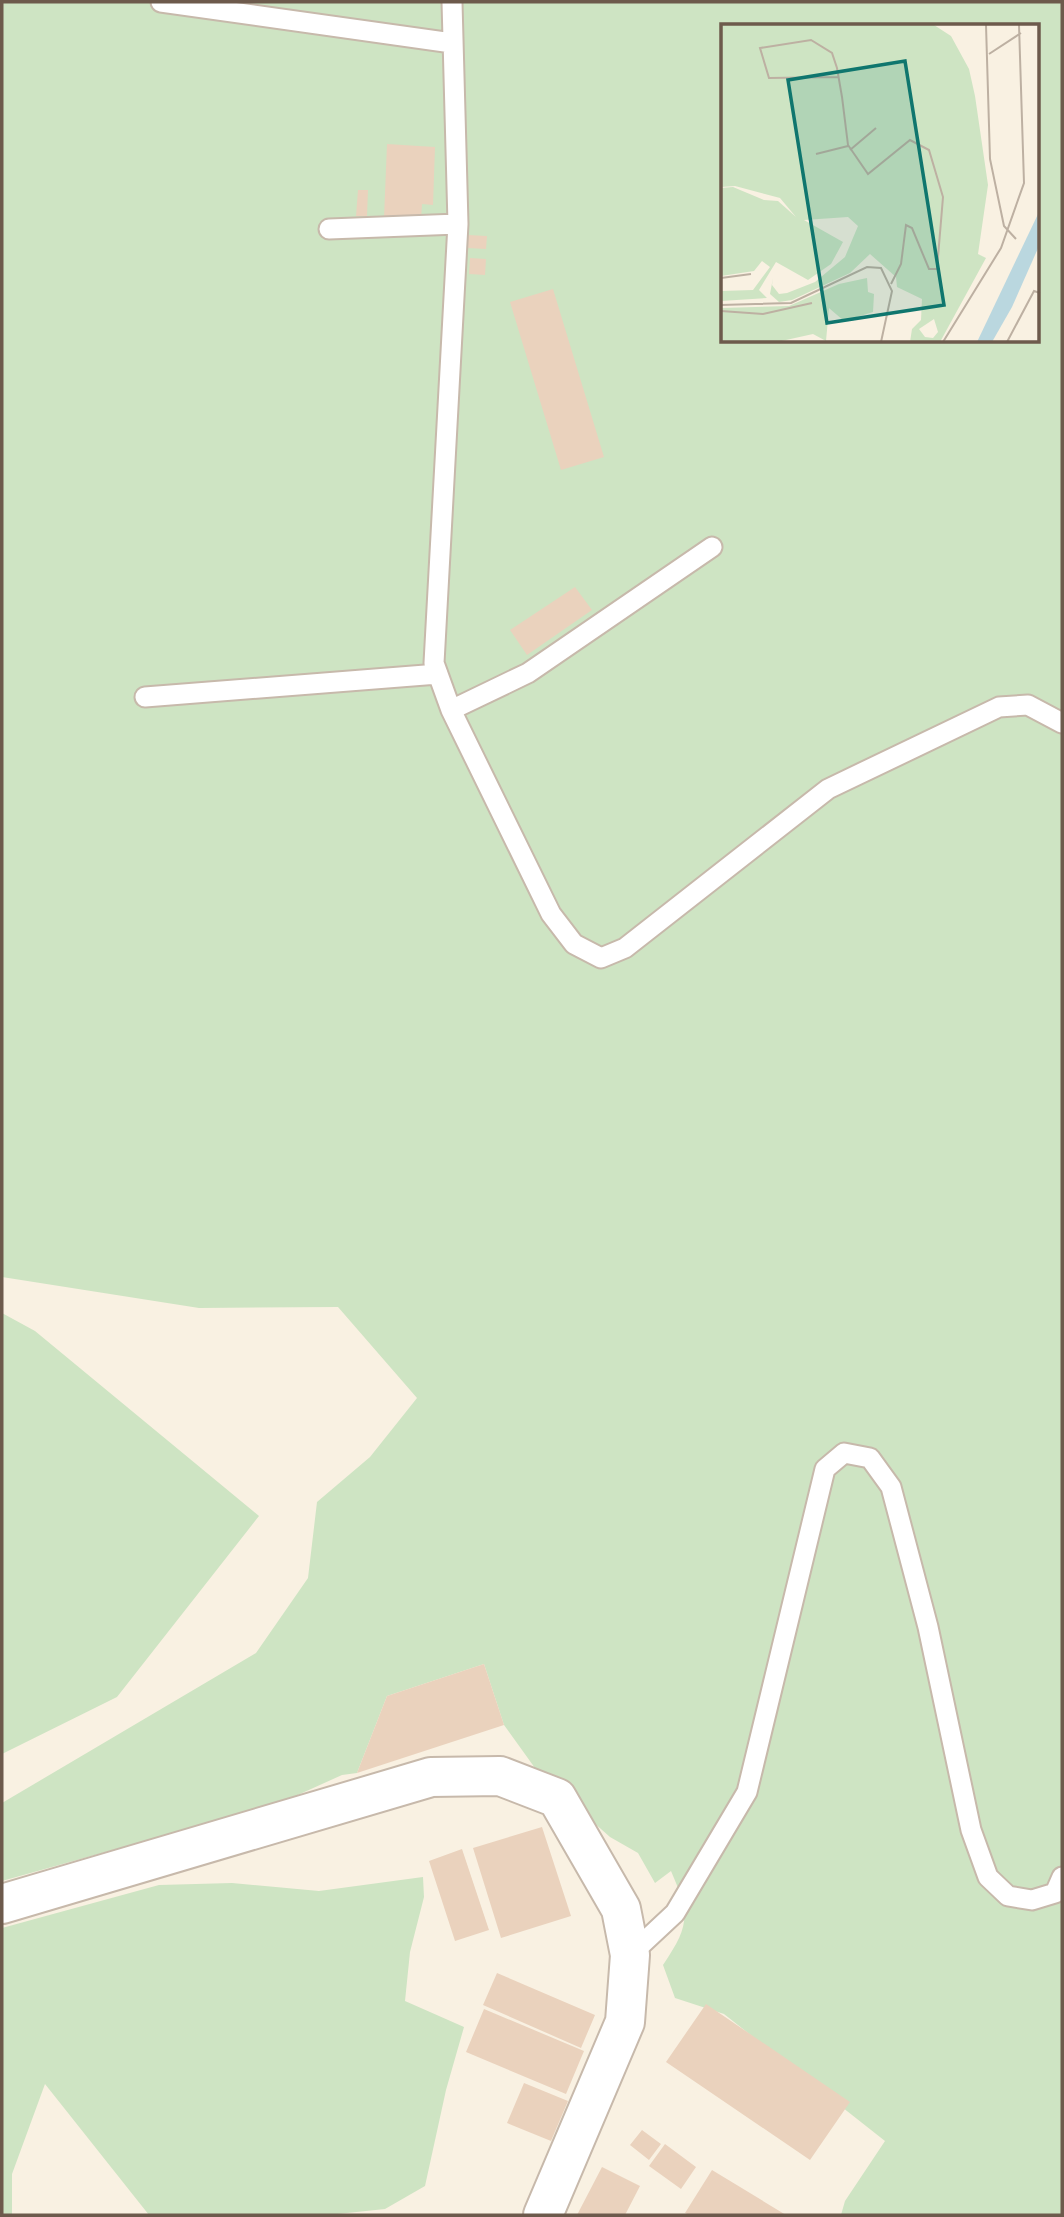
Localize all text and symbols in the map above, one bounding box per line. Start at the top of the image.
inset map [721,24,1040,343]

